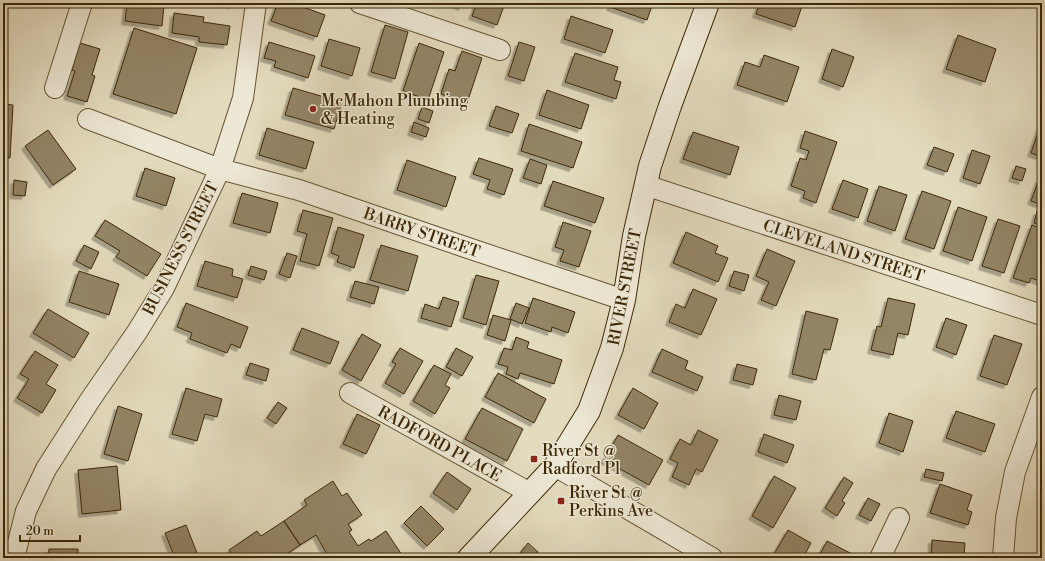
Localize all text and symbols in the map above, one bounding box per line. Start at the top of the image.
place label: McMahon Plumbing & Heating [321,91,469,129]
marker: McMahon Plumbing & Heating [308,104,318,114]
street label: BUSINESS STREET [138,178,223,319]
street label: BARRY STREET [360,203,483,262]
street label: CLEVELAND STREET [760,215,927,287]
street label: RIVER STREET [604,227,646,347]
street label: RADFORD PLACE [374,402,505,486]
place label: River St @ Radford Pl [542,441,620,479]
marker: River St @ Radford Pl [529,454,539,464]
place label: River St @ Perkins Ave [569,483,653,521]
marker: River St @ Perkins Ave [556,496,566,506]
scale bar [20,517,80,543]
text: 20 m [26,524,54,539]

